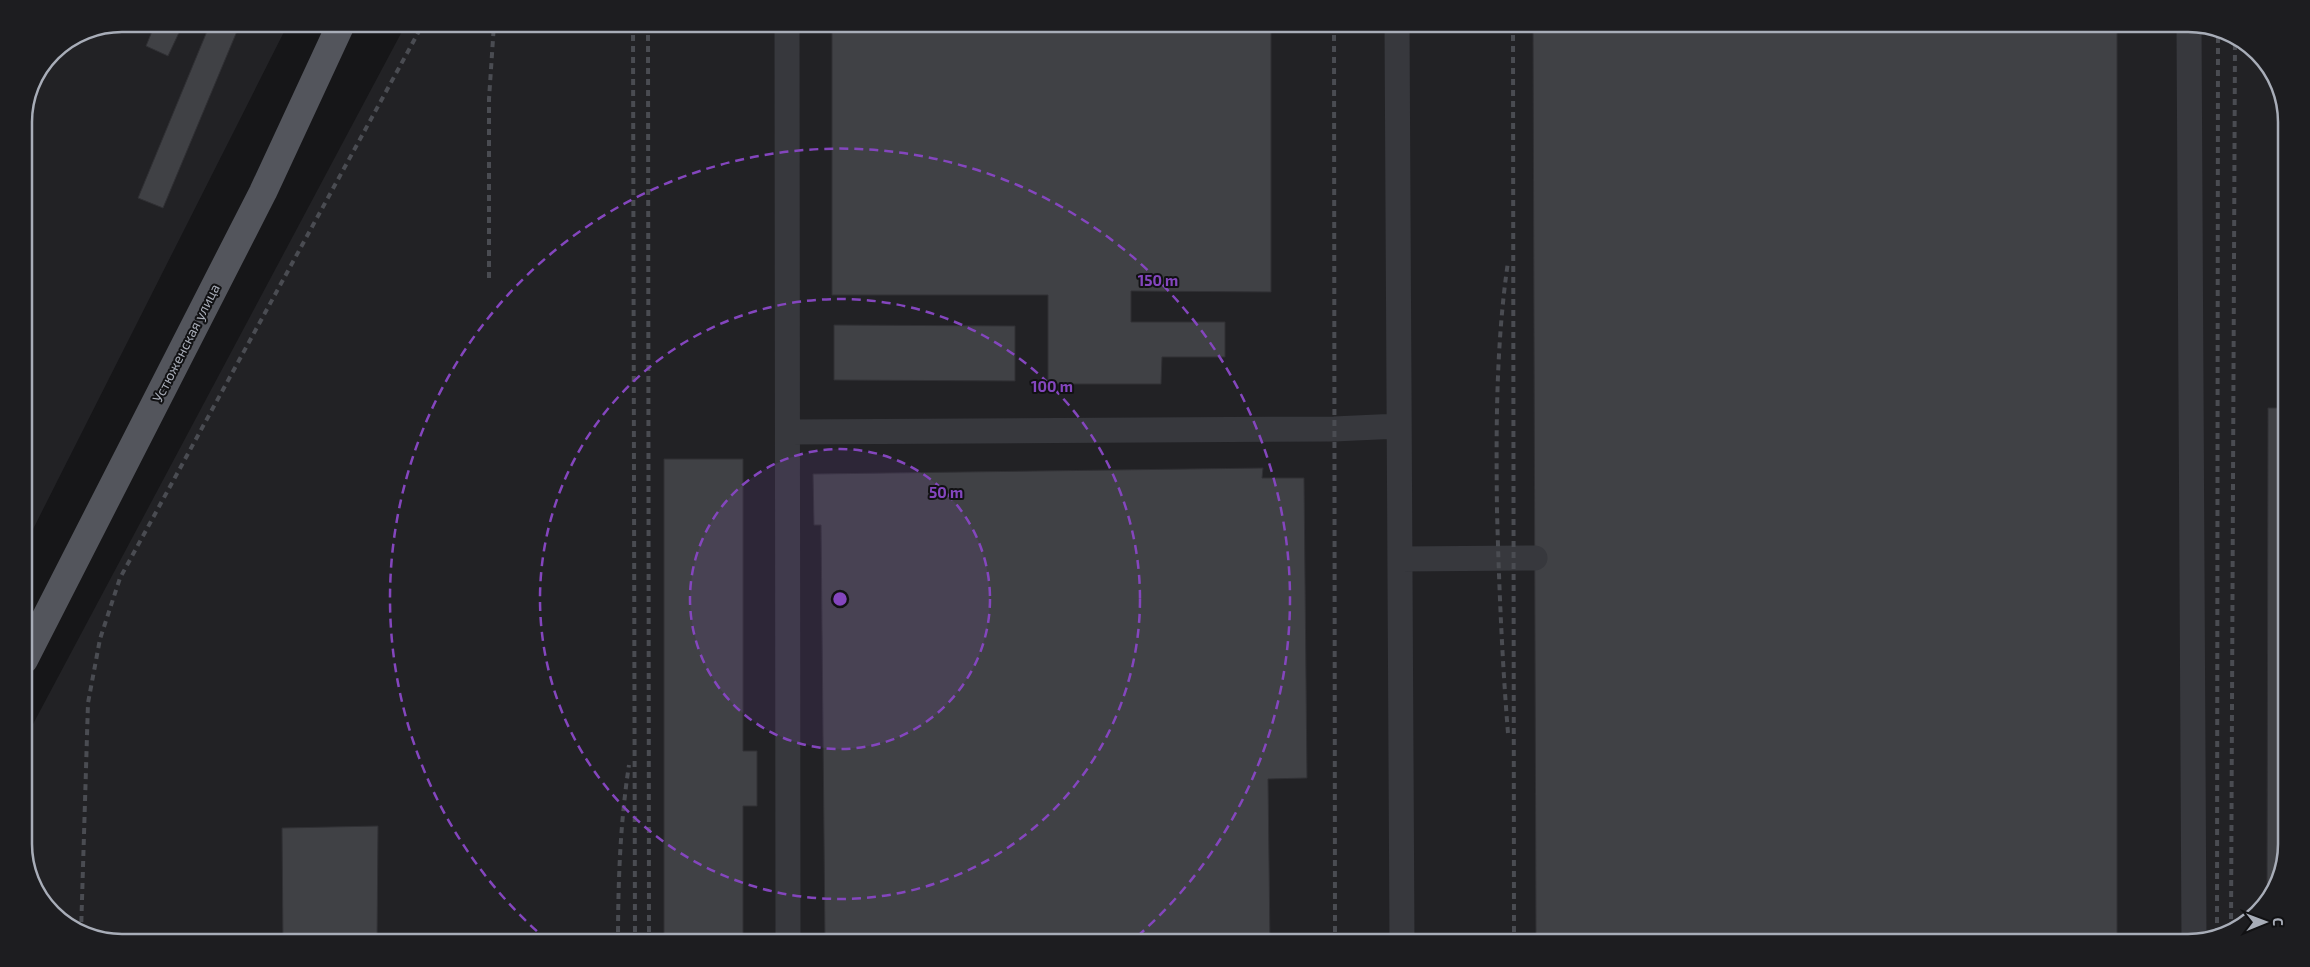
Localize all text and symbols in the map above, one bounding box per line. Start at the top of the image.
text: 150 m [1138,271,1178,289]
street label: Устюженская улица [148,281,223,405]
text: 100 m [1031,377,1073,395]
text: 50 m [929,483,963,501]
centre of rings [831,590,849,608]
north arrow [2240,897,2290,947]
text: С [2270,917,2287,926]

